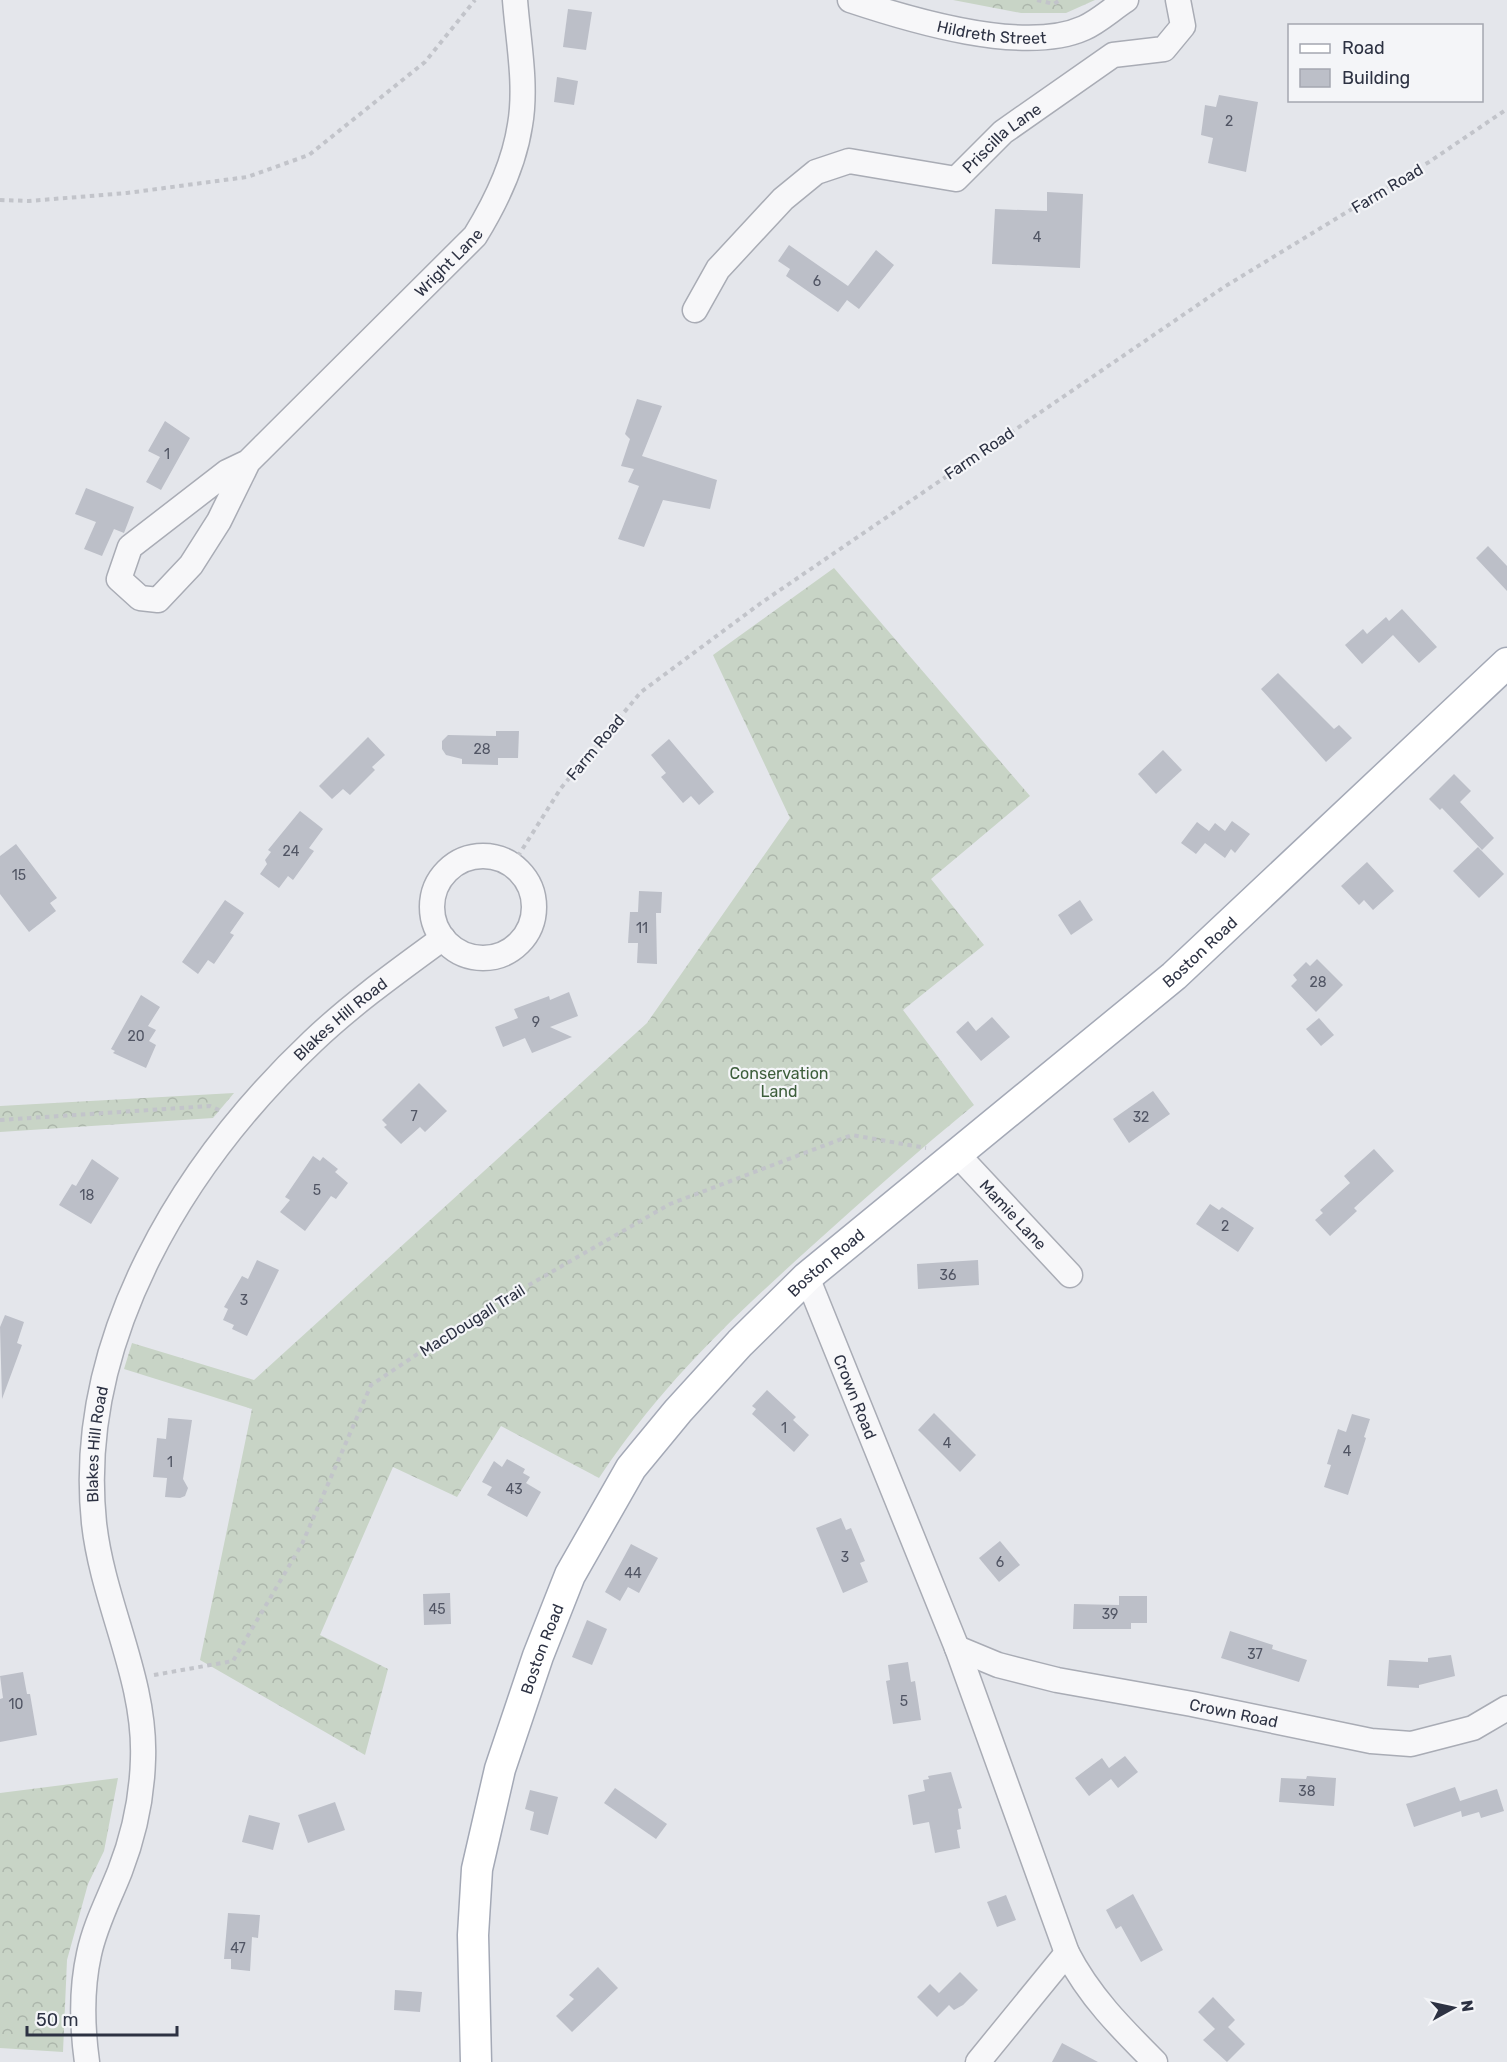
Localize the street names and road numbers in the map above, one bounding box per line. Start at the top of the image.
street label: Hildreth Street [935,17,1047,48]
street label: Priscilla Lane [958,99,1045,177]
street label: Farm Road [1348,160,1426,217]
street label: Wright Lane [411,225,487,301]
street label: Farm Road [941,423,1018,484]
street label: Farm Road [562,711,628,784]
street label: Boston Road [1159,913,1241,992]
street label: Blakes Hill Road [290,974,391,1065]
street label: Mamie Lane [976,1176,1050,1254]
street label: Boston Road [784,1225,869,1301]
street label: MacDougall Trail [416,1280,528,1360]
street label: Crown Road [829,1352,881,1442]
street label: Blakes Hill Road [83,1384,112,1503]
street label: Boston Road [517,1601,568,1697]
street label: Crown Road [1188,1695,1280,1732]

